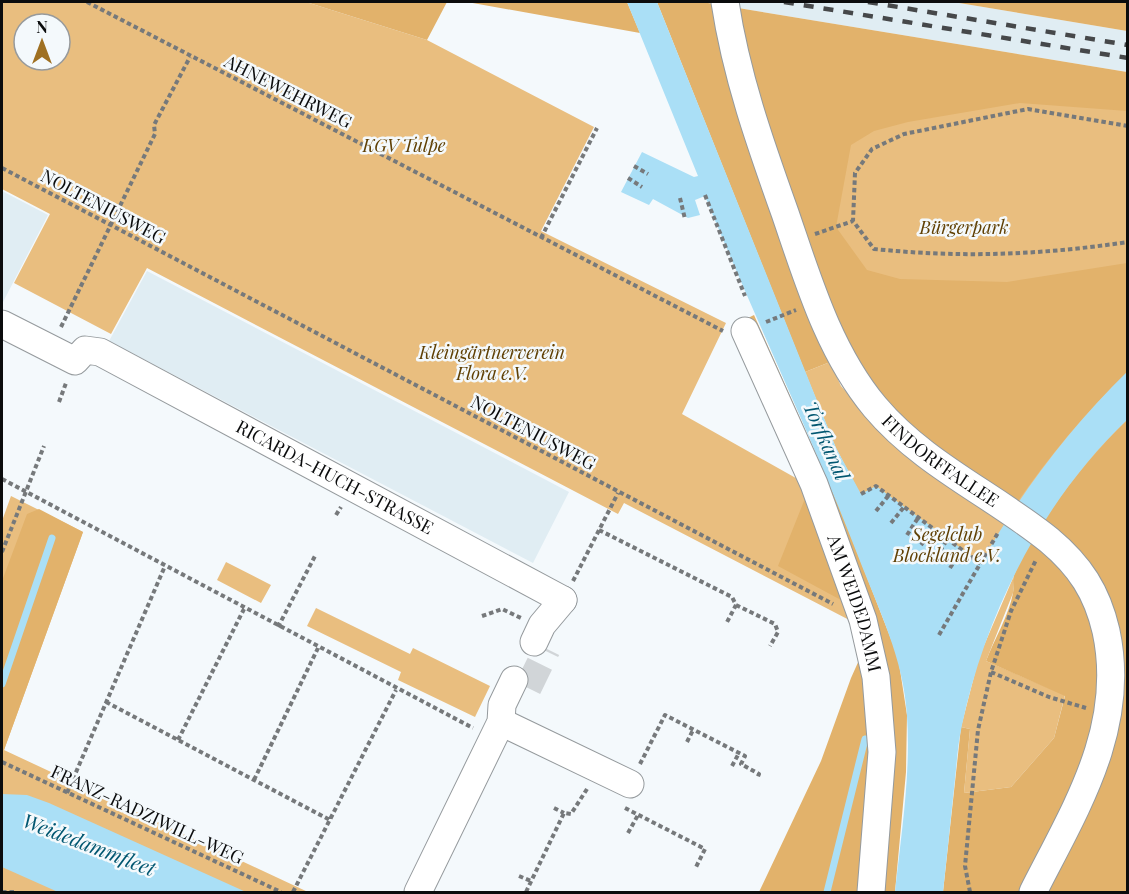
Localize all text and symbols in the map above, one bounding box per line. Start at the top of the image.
north arrow [12,12,72,72]
text: N [36,16,48,37]
street label: AHNEWEHRWEG [220,48,356,134]
park label: KGV Tulpe [361,133,446,157]
street label: NOLTENIUSWEG [37,163,170,249]
park label: Bürgerpark [919,215,1009,239]
park label: Kleingärtnerverein Flora e.V. [418,340,565,385]
street label: NOLTENIUSWEG [467,389,600,475]
water label: Torfkanal [798,397,857,486]
street label: FINDORFFALLEE [877,409,1004,512]
street label: RICARDA-HUCH-STRASSE [232,414,438,539]
park label: Segelclub Blockland e.V. [892,522,1001,567]
street label: AM WEIDEDAMM [822,530,887,674]
street label: FRANZ-RADZIWILL-WEG [47,759,248,870]
water label: Weidedammfleet [19,806,161,882]

